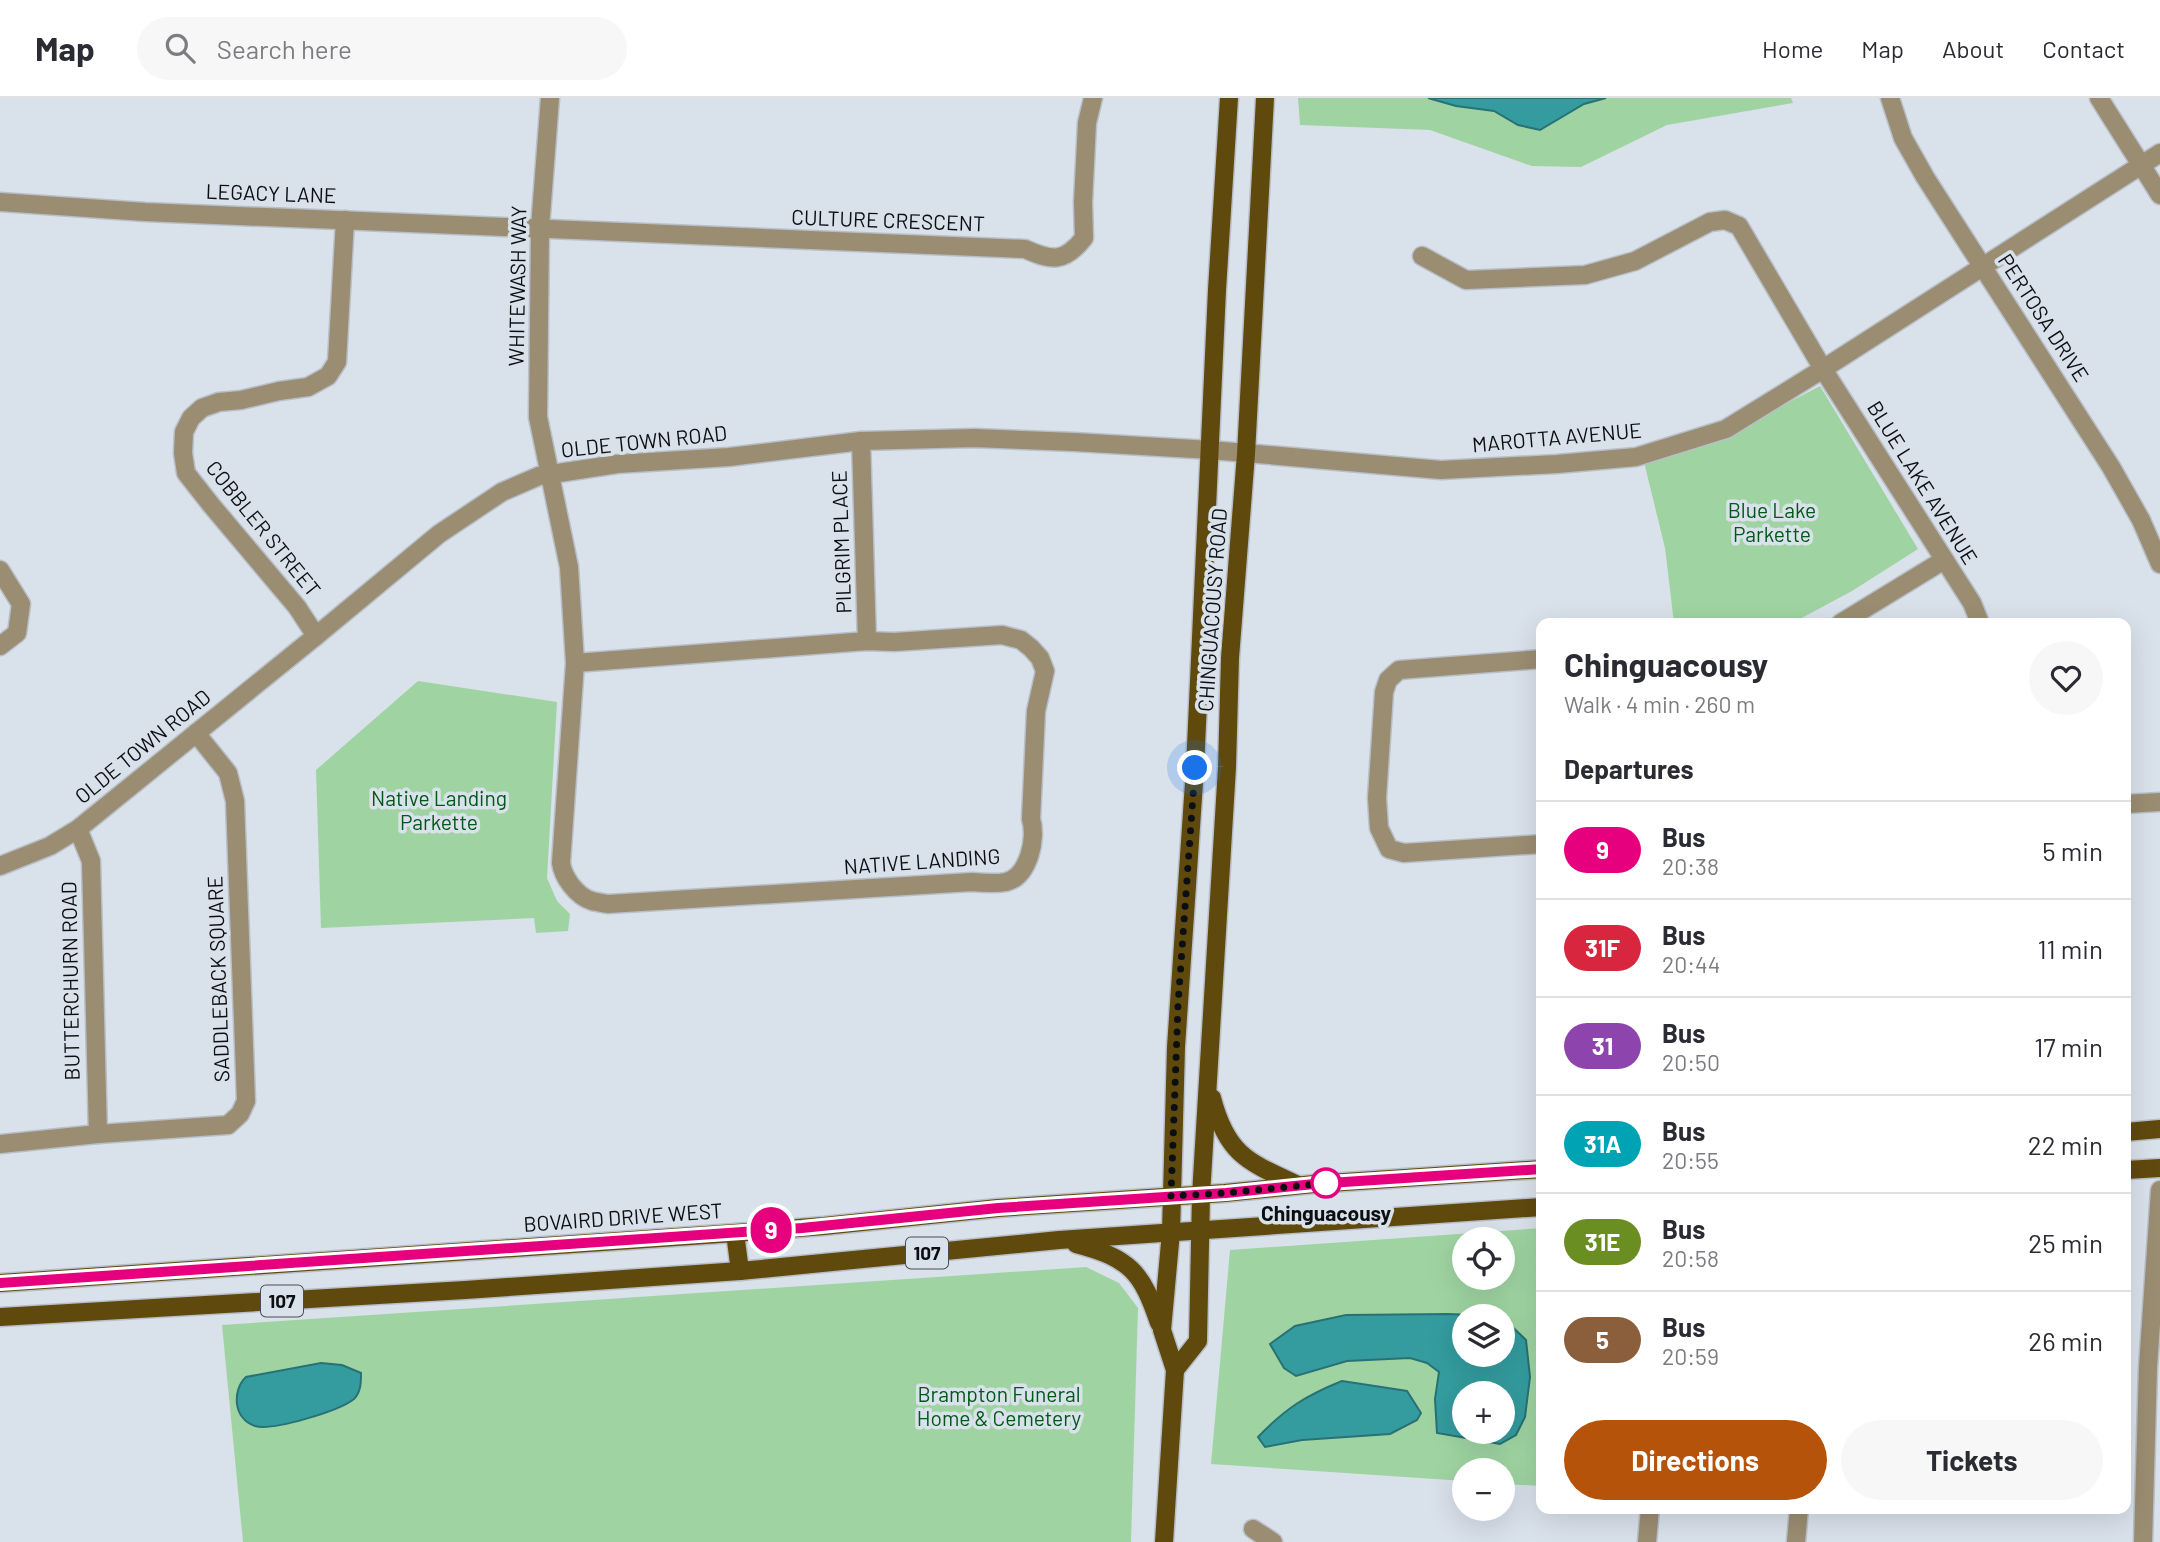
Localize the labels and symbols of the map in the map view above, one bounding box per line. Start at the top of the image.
street label: LEGACY LANE [205,178,337,207]
street label: CULTURE CRESCENT [791,204,985,235]
street label: WHITEWASH WAY [503,205,530,367]
street label: PERTOSA DRIVE [1994,249,2095,386]
street label: BLUE LAKE AVENUE [1863,396,1984,569]
street label: MAROTTA AVENUE [1471,417,1643,456]
street label: OLDE TOWN ROAD [560,419,728,462]
street label: COBBLER STREET [202,455,327,601]
street label: PILGRIM PLACE [826,470,855,614]
park label: Blue Lake Parkette [1728,497,1816,546]
street label: CHINGUACOUSY ROAD [1192,507,1231,713]
street label: OLDE TOWN ROAD [69,684,215,808]
your location [1177,750,1212,785]
park label: Native Landing Parkette [371,785,507,834]
street label: NATIVE LANDING [843,843,1001,878]
street label: SADDLEBACK SQUARE [201,875,234,1083]
street label: BUTTERCHURN ROAD [55,881,84,1081]
marker: Chinguacousy [1311,1168,1341,1198]
street label: BOVAIRD DRIVE WEST [522,1197,723,1236]
place label: Chinguacousy [1261,1200,1391,1225]
line badge: 9 [748,1207,794,1253]
road number: 107 [906,1238,948,1268]
road number: 107 [261,1286,303,1316]
park label: Brampton Funeral Home & Cemetery [917,1381,1082,1430]

